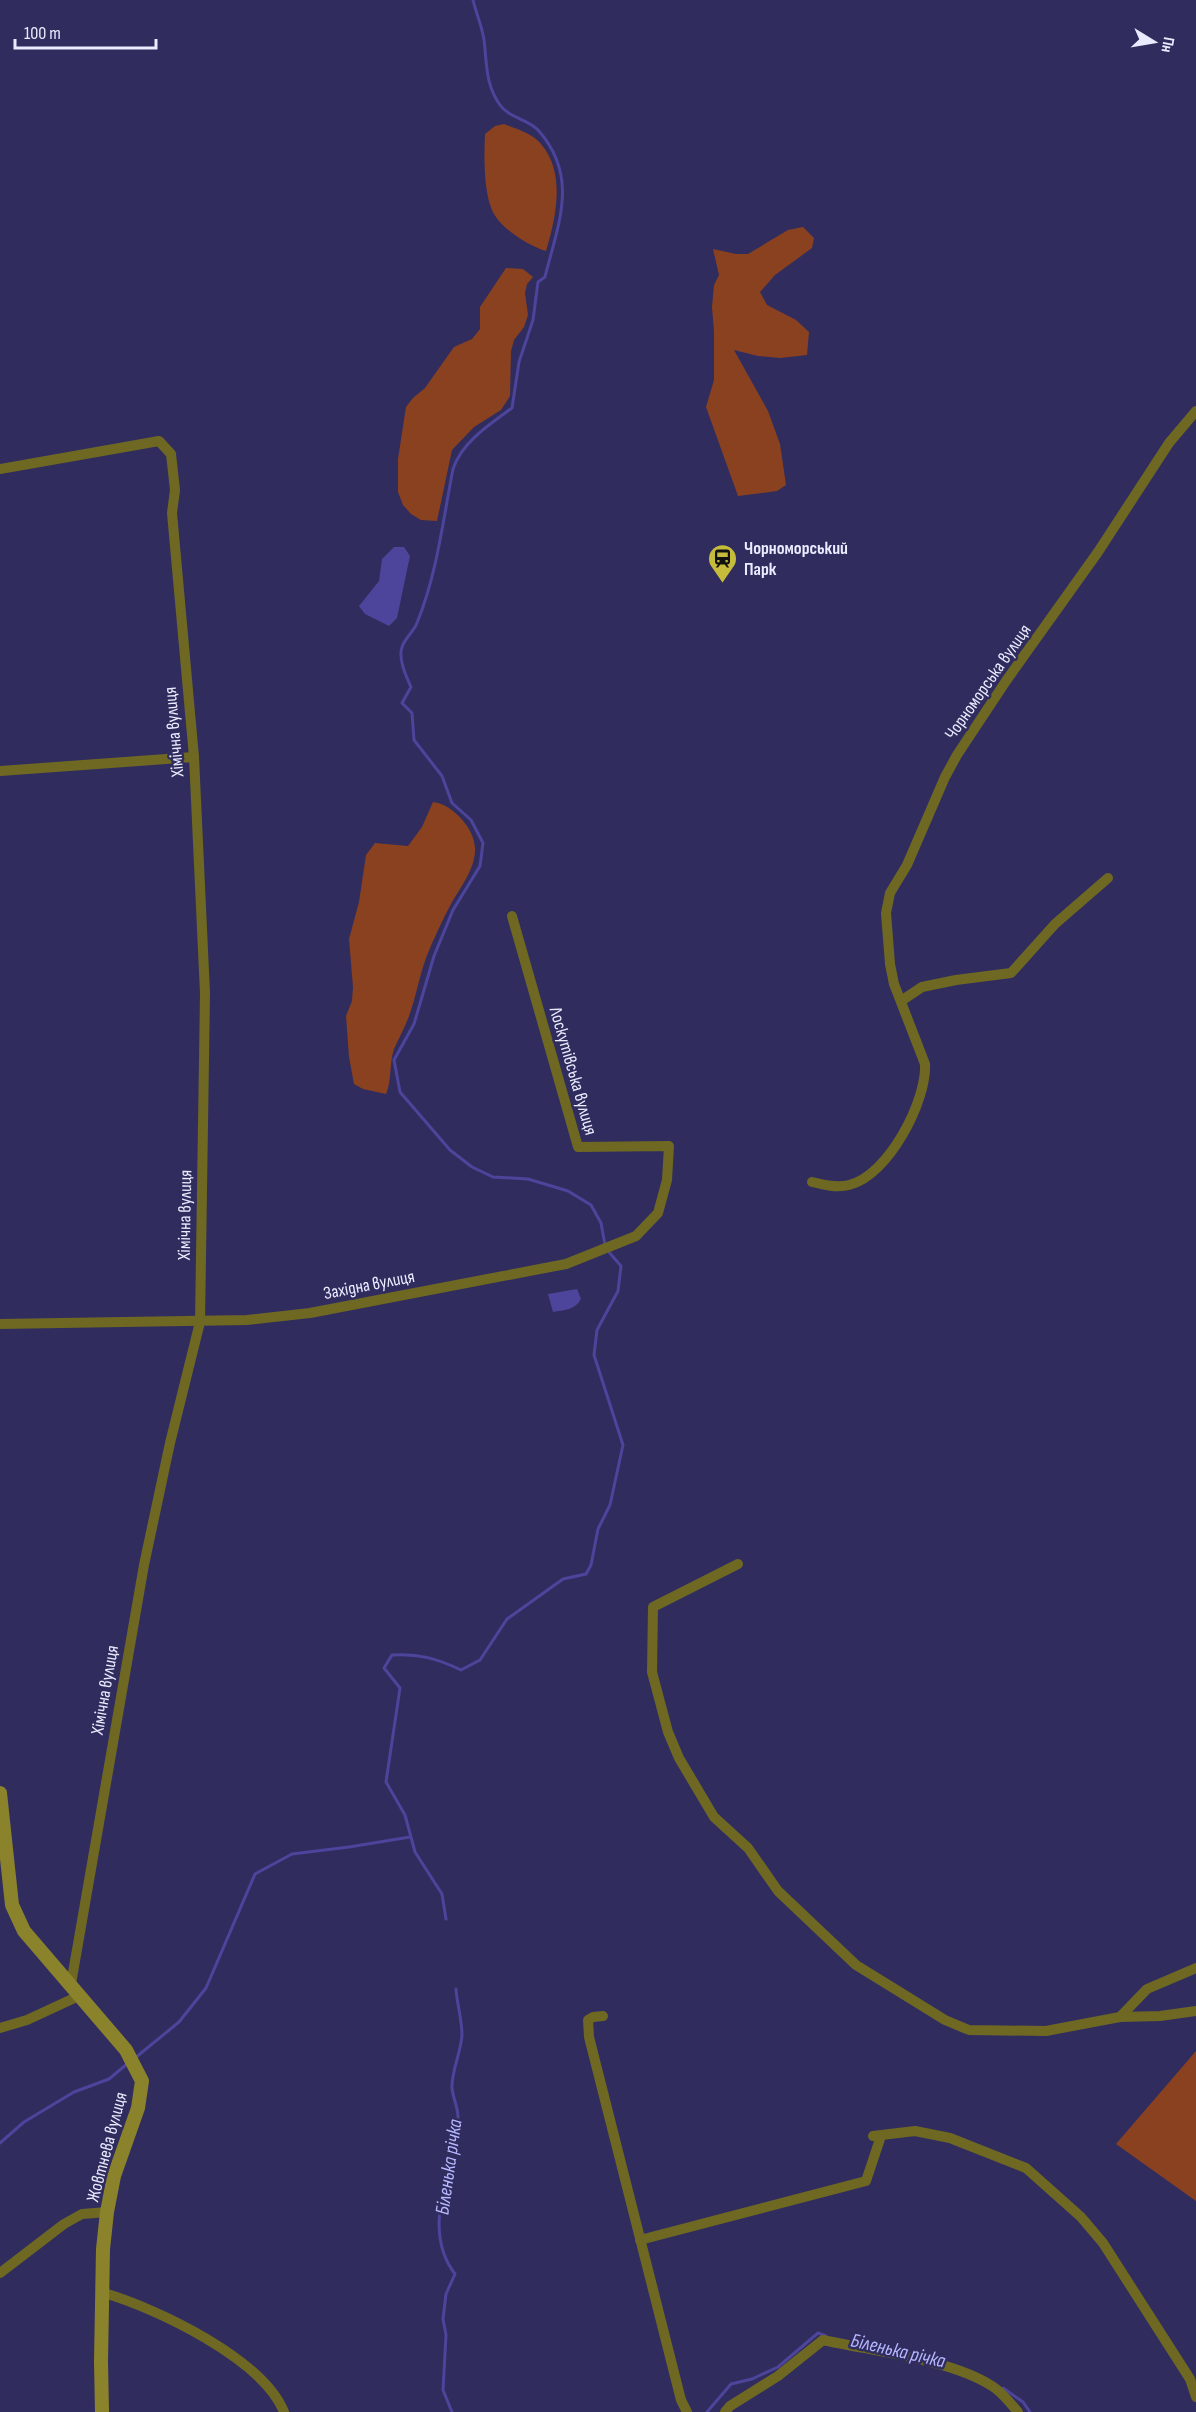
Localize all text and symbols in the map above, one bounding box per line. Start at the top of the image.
scale bar [15,12,156,50]
north arrow [1124,12,1184,72]
text: 100 m [24,23,61,44]
text: Пн [1156,35,1178,54]
place label: Чорноморський Парк [744,538,848,580]
station icon: Чорноморський Парк [707,542,739,584]
street label: Чорноморська вулиця [940,620,1036,744]
street label: Хімічна вулиця [160,686,188,779]
street label: Лоскутівська вулиця [544,1004,601,1137]
street label: Хімічна вулиця [174,1170,196,1261]
street label: Західна вулиця [322,1266,416,1304]
street label: Хімічна вулиця [87,1644,123,1737]
street label: Жовтнева вулиця [82,2090,132,2204]
water label: Біленька річка [430,2118,468,2216]
water label: Біленька річка [848,2328,948,2374]

